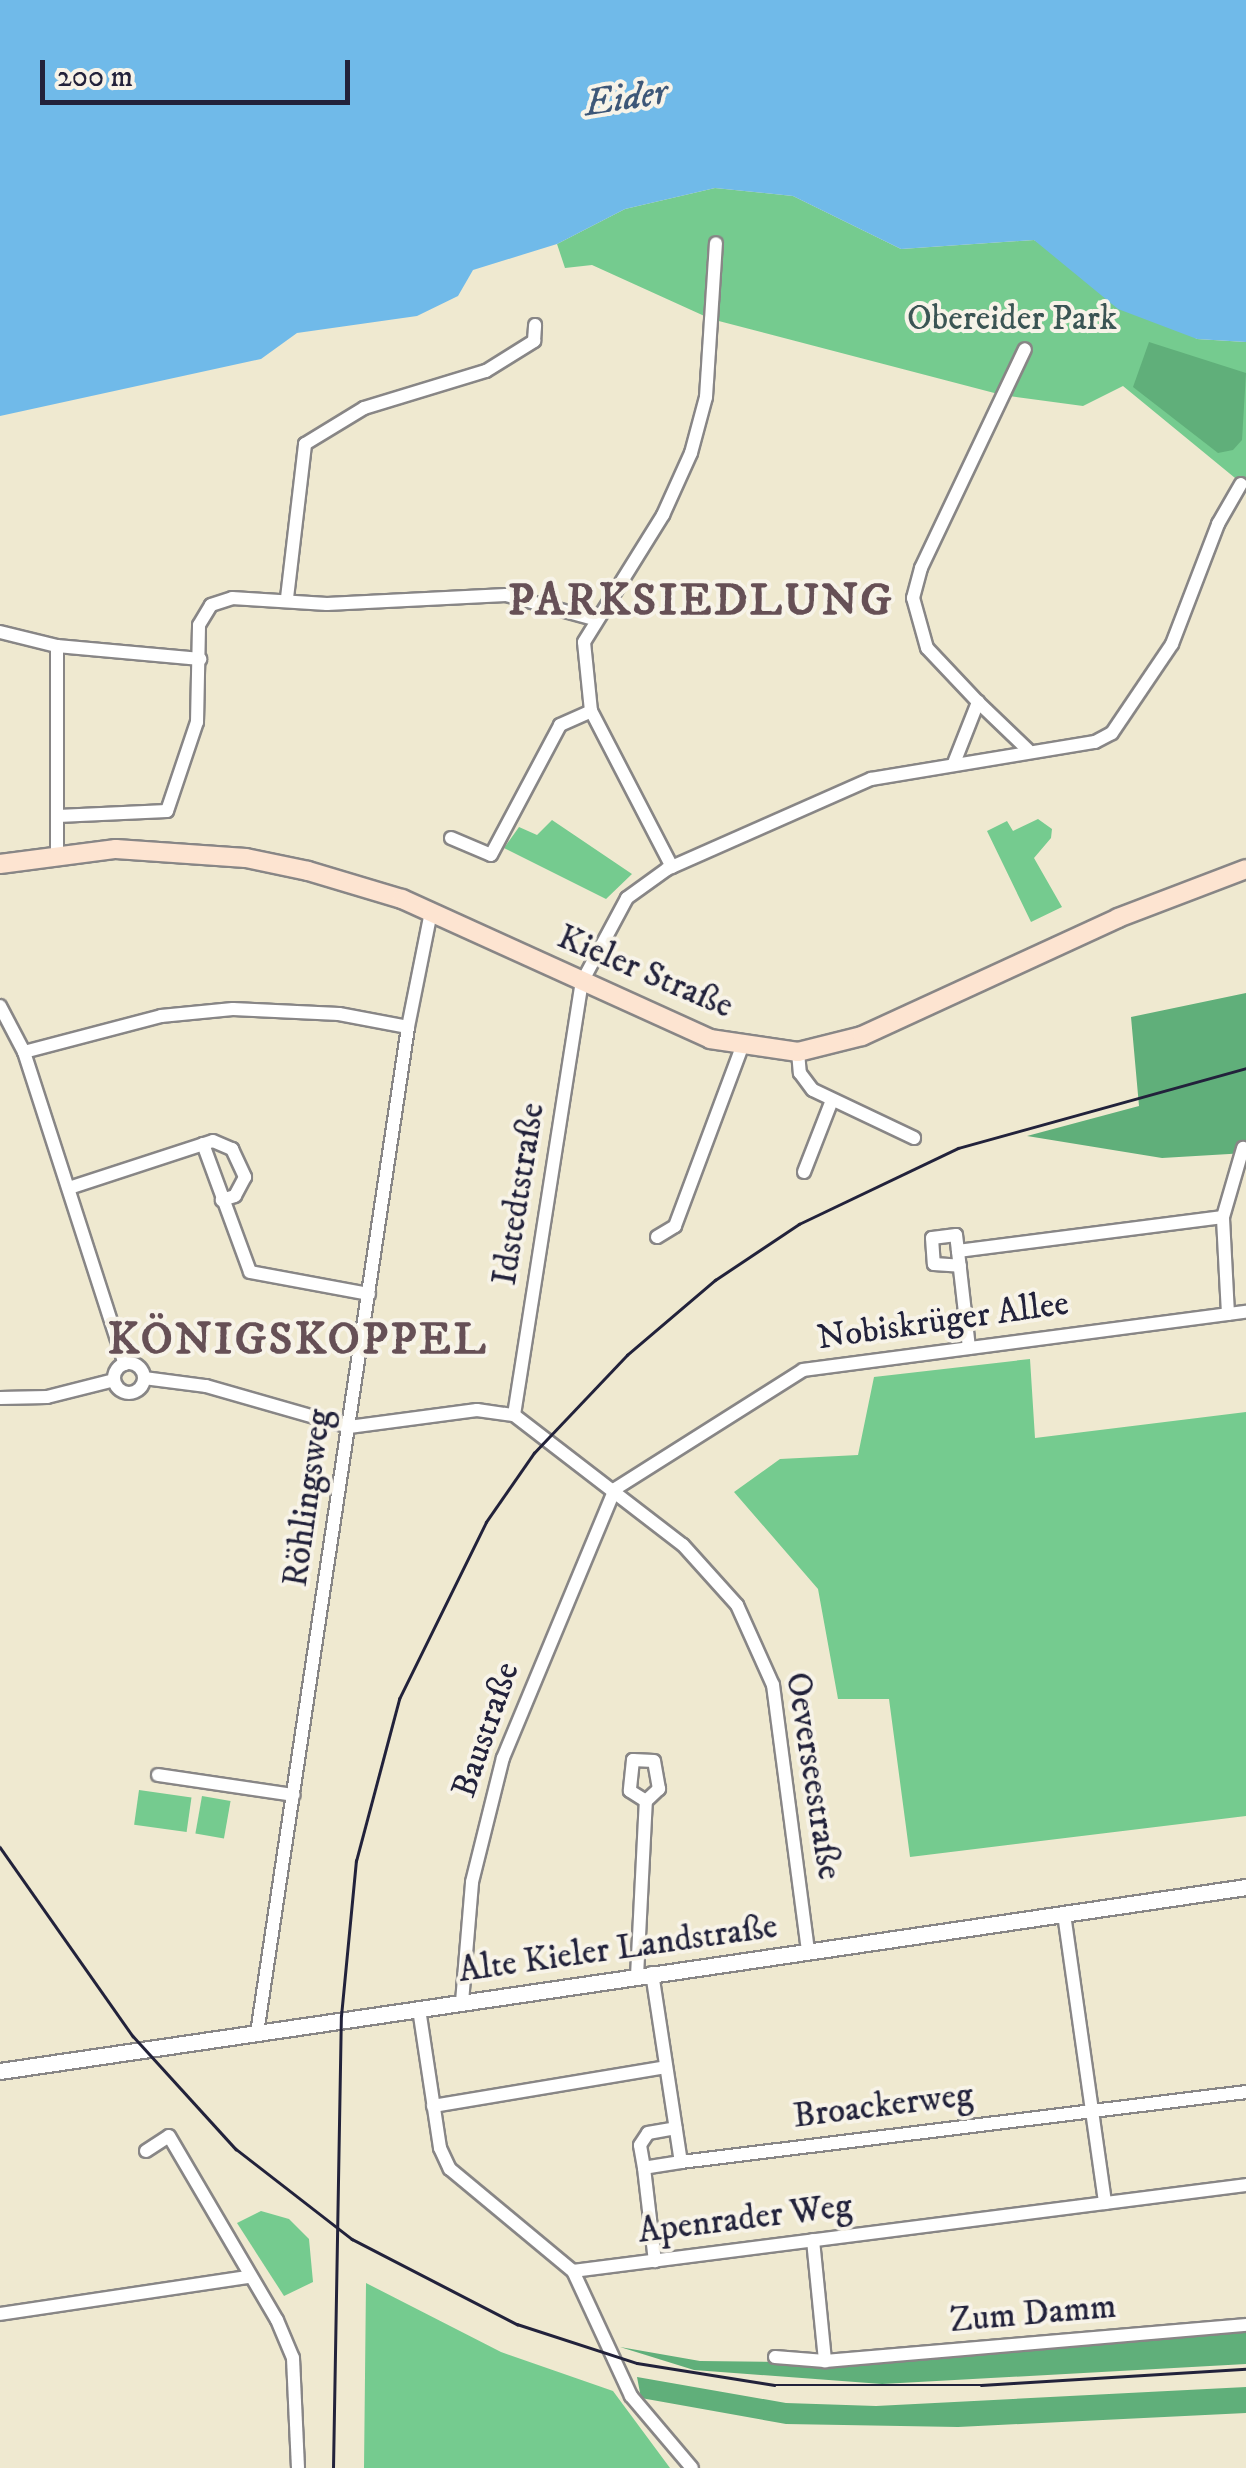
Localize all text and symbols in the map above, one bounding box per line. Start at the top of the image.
scale bar [45,40,355,102]
text: 200 m [57,59,133,96]
water label: Eider [581,70,671,128]
park label: Obereider Park [907,298,1117,340]
district label: PARKSIEDLUNG [508,575,894,629]
street label: Kieler Straße [551,916,739,1028]
street label: Idstedtstraße [484,1100,554,1288]
street label: Nobiskrüger Allee [814,1283,1072,1359]
district label: KÖNIGSKOPPEL [108,1314,488,1368]
street label: Röhlingsweg [275,1407,341,1589]
street label: Baustraße [443,1657,529,1803]
street label: Oeverseestraße [776,1669,850,1883]
street label: Alte Kieler Landstraße [456,1906,780,1992]
street label: Broackerweg [791,2074,975,2138]
street label: Apenrader Weg [636,2185,854,2253]
street label: Zum Damm [948,2286,1118,2342]

